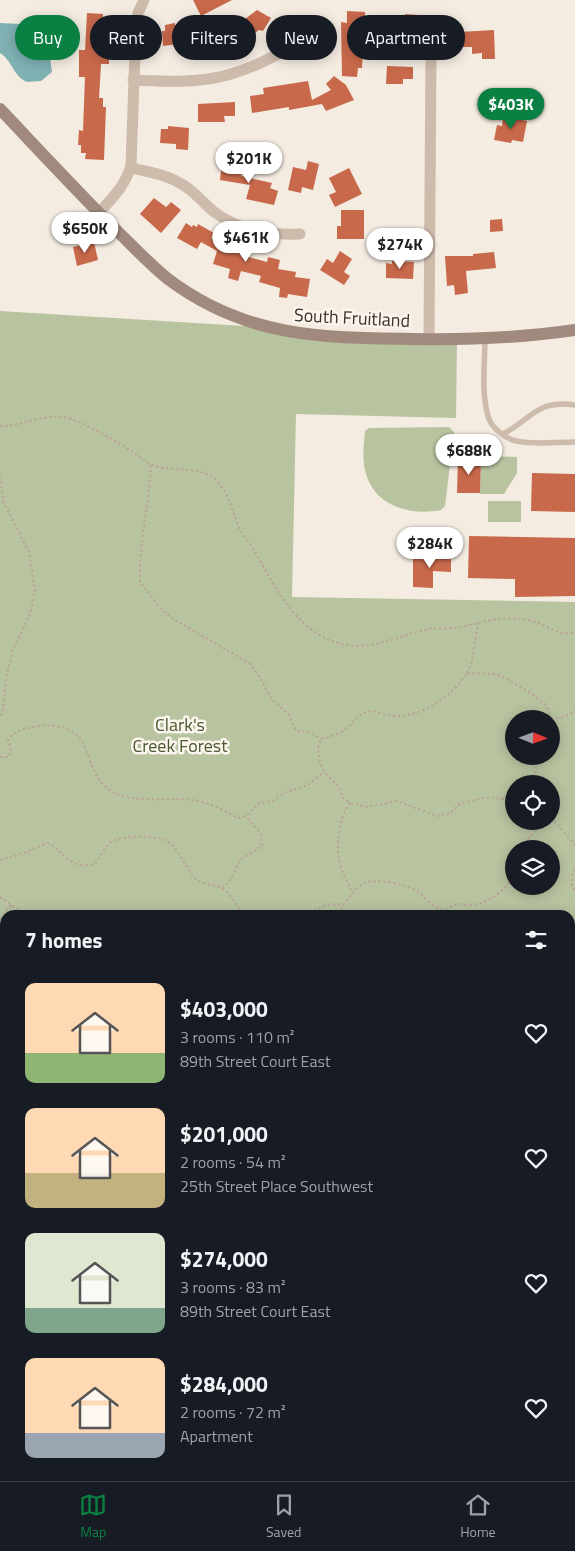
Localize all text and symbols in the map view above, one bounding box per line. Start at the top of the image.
chip: Buy [15,15,80,60]
chip: Rent [90,15,162,60]
chip: Filters [172,15,256,60]
chip: New [266,15,337,60]
chip: Apartment [347,15,465,60]
pin: $403K [476,88,546,130]
text: $403K [488,92,534,116]
pin: $201K [214,142,284,184]
text: $201K [226,146,272,170]
pin: $650K [50,212,120,254]
text: $650K [62,216,108,240]
pin: $461K [211,220,281,263]
text: $461K [223,225,269,249]
pin: $274K [365,228,435,270]
text: $274K [377,232,423,256]
street label: South Fruitland [293,301,411,334]
pin: $688K [434,434,504,476]
text: $688K [446,438,492,462]
pin: $284K [395,526,465,569]
text: $284K [407,531,453,555]
north arrow [505,710,560,765]
map controls [505,710,560,895]
park label: Clark's Creek Forest [132,711,228,759]
button: locate [505,775,560,830]
button: layers [505,840,560,895]
text: 7 homes [25,924,102,956]
icon: filters [522,926,550,954]
text: $403,000 [180,993,268,1025]
icon: home [65,1003,125,1063]
icon: heart [522,1019,550,1047]
text: 3 rooms · 110 m² [180,1025,294,1049]
text: 89th Street Court East [180,1049,331,1073]
text: $201,000 [180,1118,268,1150]
icon: home [65,1128,125,1188]
icon: heart [522,1144,550,1172]
text: 2 rooms · 54 m² [180,1150,285,1174]
text: 25th Street Place Southwest [180,1174,373,1198]
text: $274,000 [180,1243,268,1275]
icon: home [65,1253,125,1313]
icon: heart [522,1269,550,1297]
text: 3 rooms · 83 m² [180,1275,285,1299]
text: 89th Street Court East [180,1299,331,1323]
text: $284,000 [180,1368,268,1400]
icon: home [65,1378,125,1438]
icon: heart [522,1394,550,1422]
text: 2 rooms · 72 m² [180,1400,285,1424]
text: Apartment [180,1424,253,1448]
tab: Map [79,1491,107,1542]
tab: Saved [266,1491,302,1542]
tab: Home [460,1491,496,1542]

